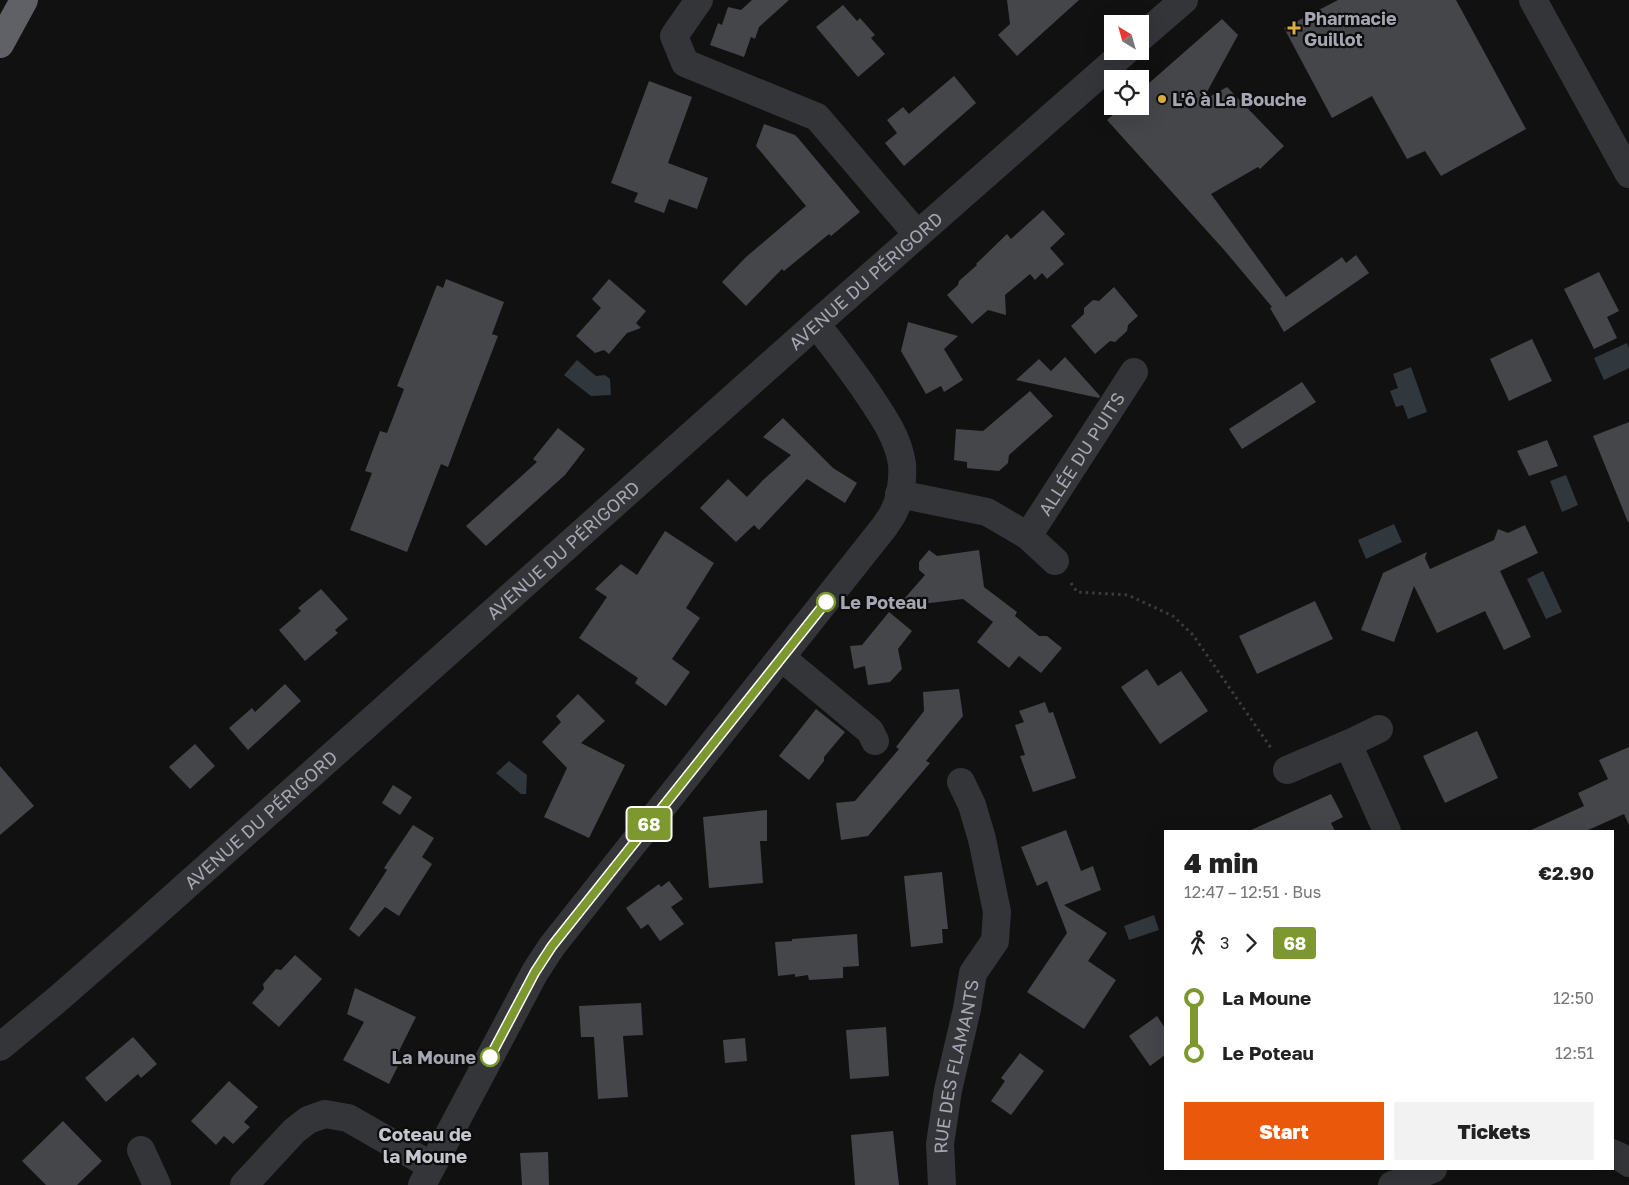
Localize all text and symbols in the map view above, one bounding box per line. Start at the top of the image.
place label: Pharmacie Guillot [1304,7,1397,50]
north arrow [1104,15,1149,60]
map controls [1104,15,1149,115]
marker: Pharmacie Guillot [1288,22,1300,34]
button: locate [1104,70,1149,115]
place label: L'ô à La Bouche [1172,88,1307,110]
marker: L'ô à La Bouche [1156,93,1168,105]
street label: AVENUE DU PÉRIGORD [784,207,947,354]
street label: ALLÉE DU PUITS [1033,388,1129,519]
street label: AVENUE DU PÉRIGORD [482,476,644,624]
place label: Le Poteau [840,591,927,613]
marker: Le Poteau [816,592,836,612]
street label: AVENUE DU PÉRIGORD [180,745,342,893]
line badge: 68 [626,808,672,840]
text: 68 [638,813,660,835]
text: 4 min [1184,846,1258,879]
text: €2.90 [1539,861,1594,884]
text: 12:47 – 12:51 · Bus [1184,882,1321,902]
icon: walk [1184,929,1212,957]
icon: forward [1237,929,1265,957]
text: 68 [1283,932,1306,954]
text: 3 [1220,933,1229,953]
street label: RUE DES FLAMANTS [929,978,983,1154]
text: La Moune [1222,986,1311,1009]
text: 12:50 [1553,988,1594,1008]
text: Le Poteau [1222,1041,1314,1064]
text: 12:51 [1555,1043,1594,1063]
place label: La Moune [392,1046,476,1068]
marker: La Moune [480,1047,500,1067]
button: Start [1184,1102,1384,1160]
button: Tickets [1394,1102,1594,1160]
district label: Coteau de la Moune [378,1122,472,1167]

